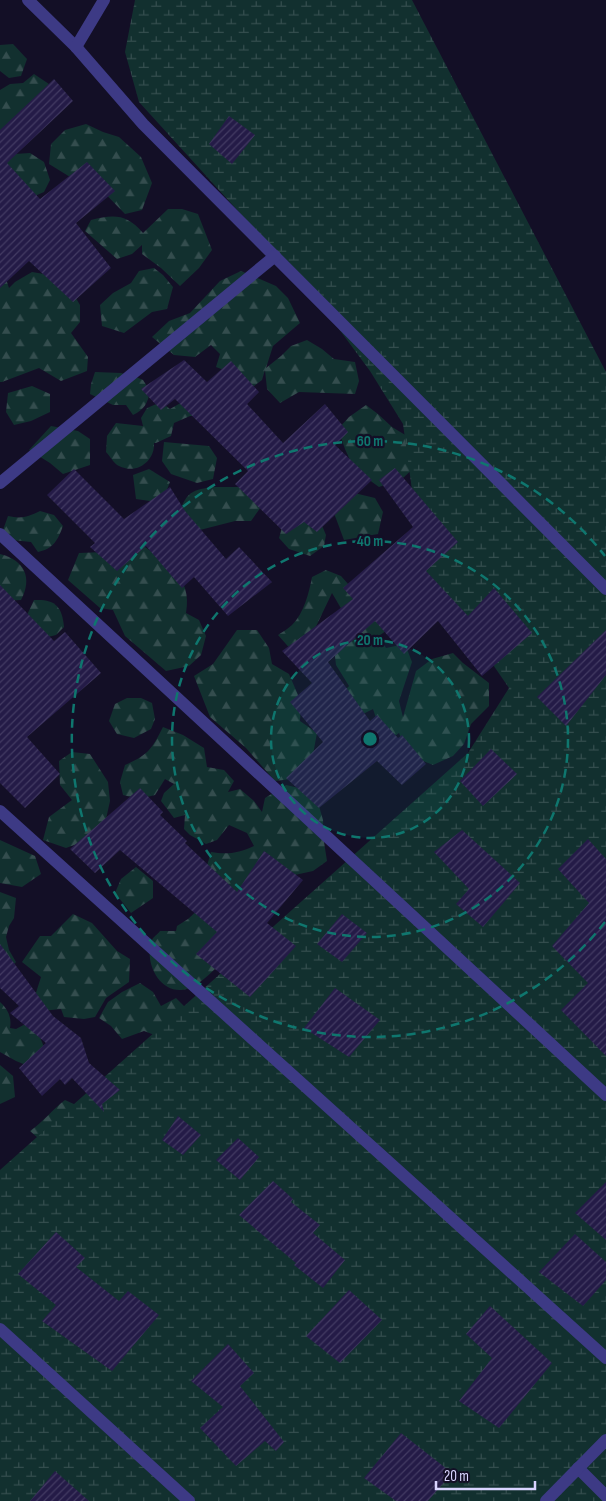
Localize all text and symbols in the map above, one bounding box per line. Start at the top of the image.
text: 60 m [357,432,383,451]
text: 40 m [357,532,383,551]
text: 20 m [357,631,383,650]
centre of rings [361,730,379,748]
scale bar [436,1458,535,1490]
text: 20 m [444,1467,469,1486]

